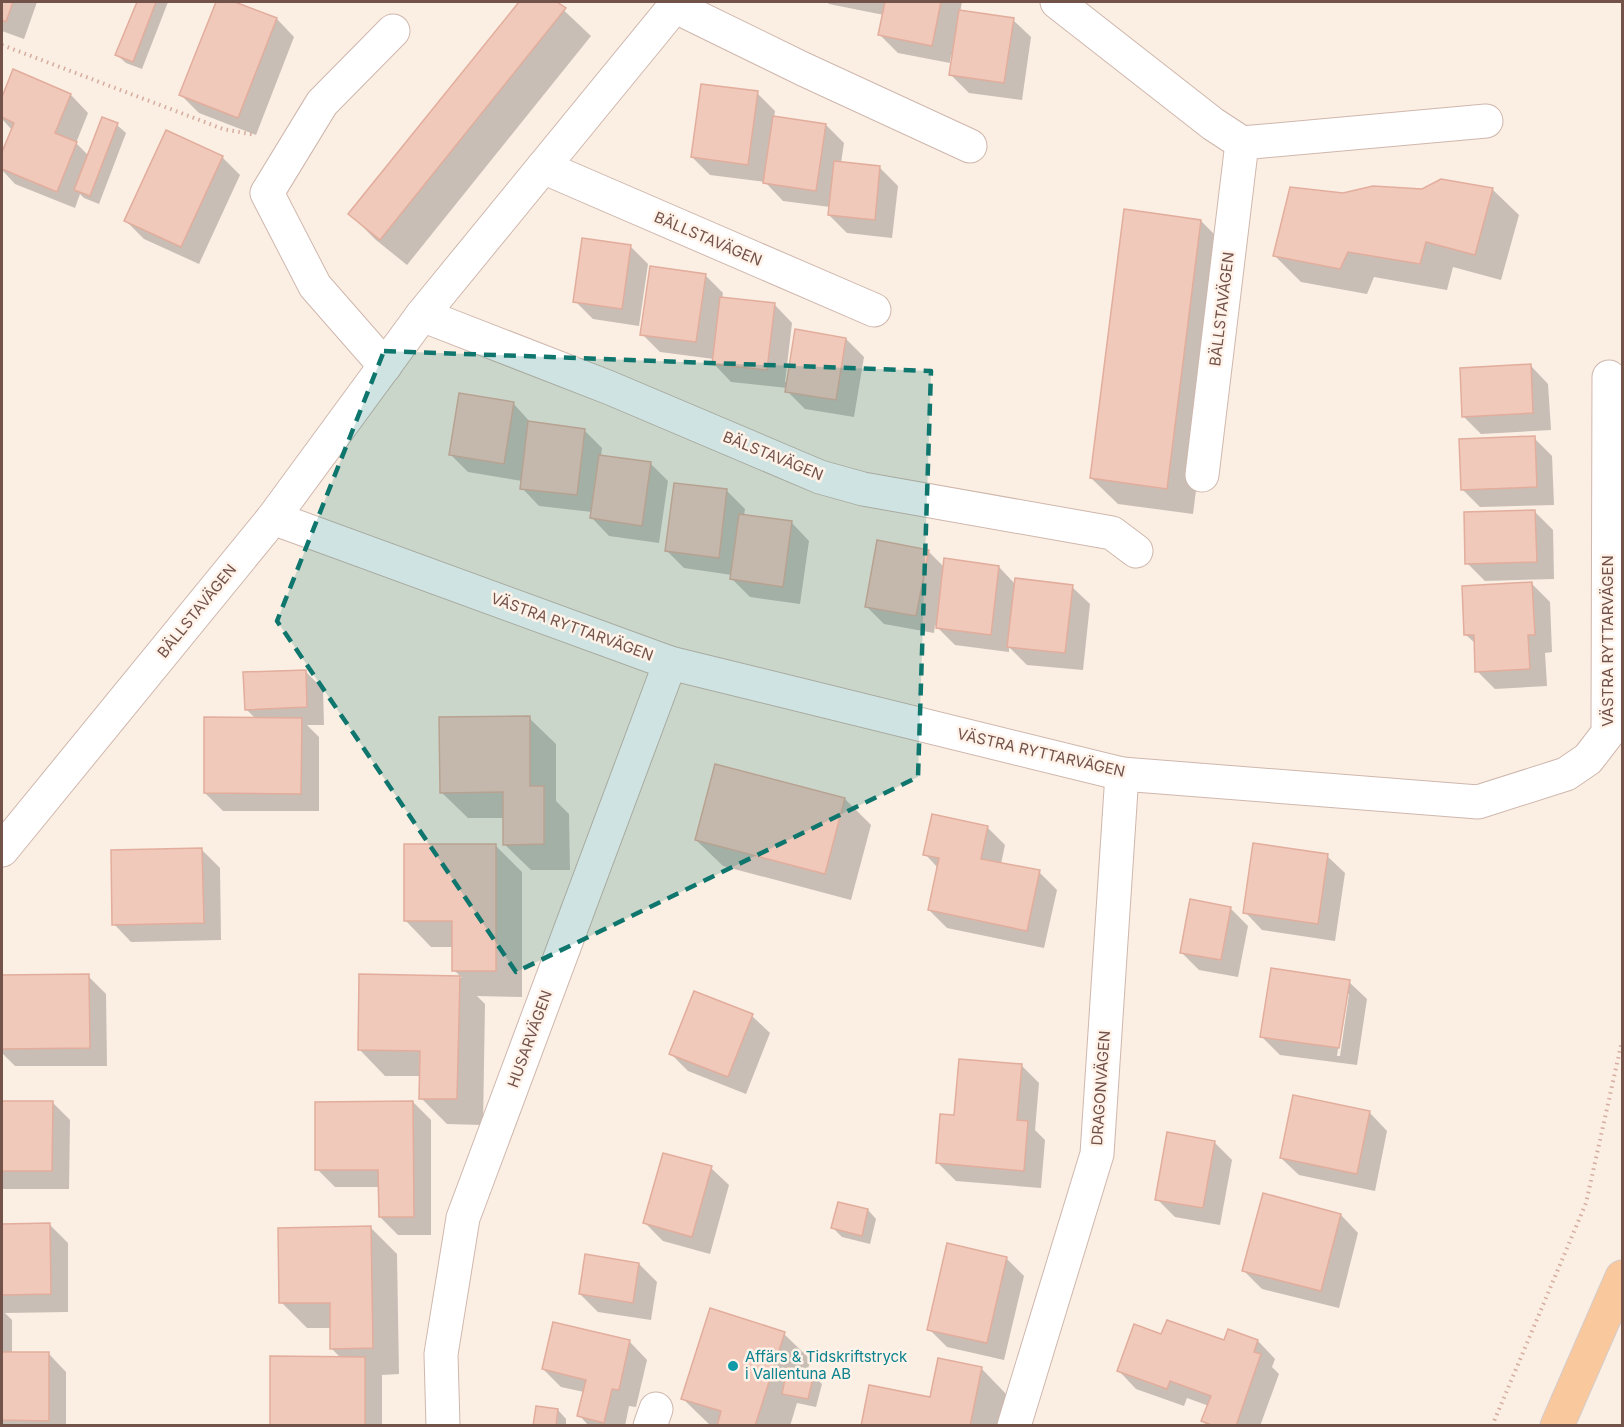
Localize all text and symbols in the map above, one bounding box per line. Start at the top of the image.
street label: BÄLLSTAVÄGEN [651,207,765,270]
street label: BÄLLSTAVÄGEN [1205,251,1238,367]
street label: BÄLSTAVÄGEN [720,427,826,484]
street label: VÄSTRA RYTTARVÄGEN [1598,555,1617,727]
street label: BÄLLSTAVÄGEN [153,560,240,661]
street label: VÄSTRA RYTTARVÄGEN [488,588,656,665]
street label: VÄSTRA RYTTARVÄGEN [955,724,1127,781]
street label: HUSARVÄGEN [503,987,556,1090]
street label: DRAGONVÄGEN [1087,1030,1114,1146]
place label: Affärs & Tidskriftstryck i Vallentuna AB [745,1347,908,1383]
marker: Affärs & Tidskriftstryck i Vallentuna AB [726,1359,740,1373]

